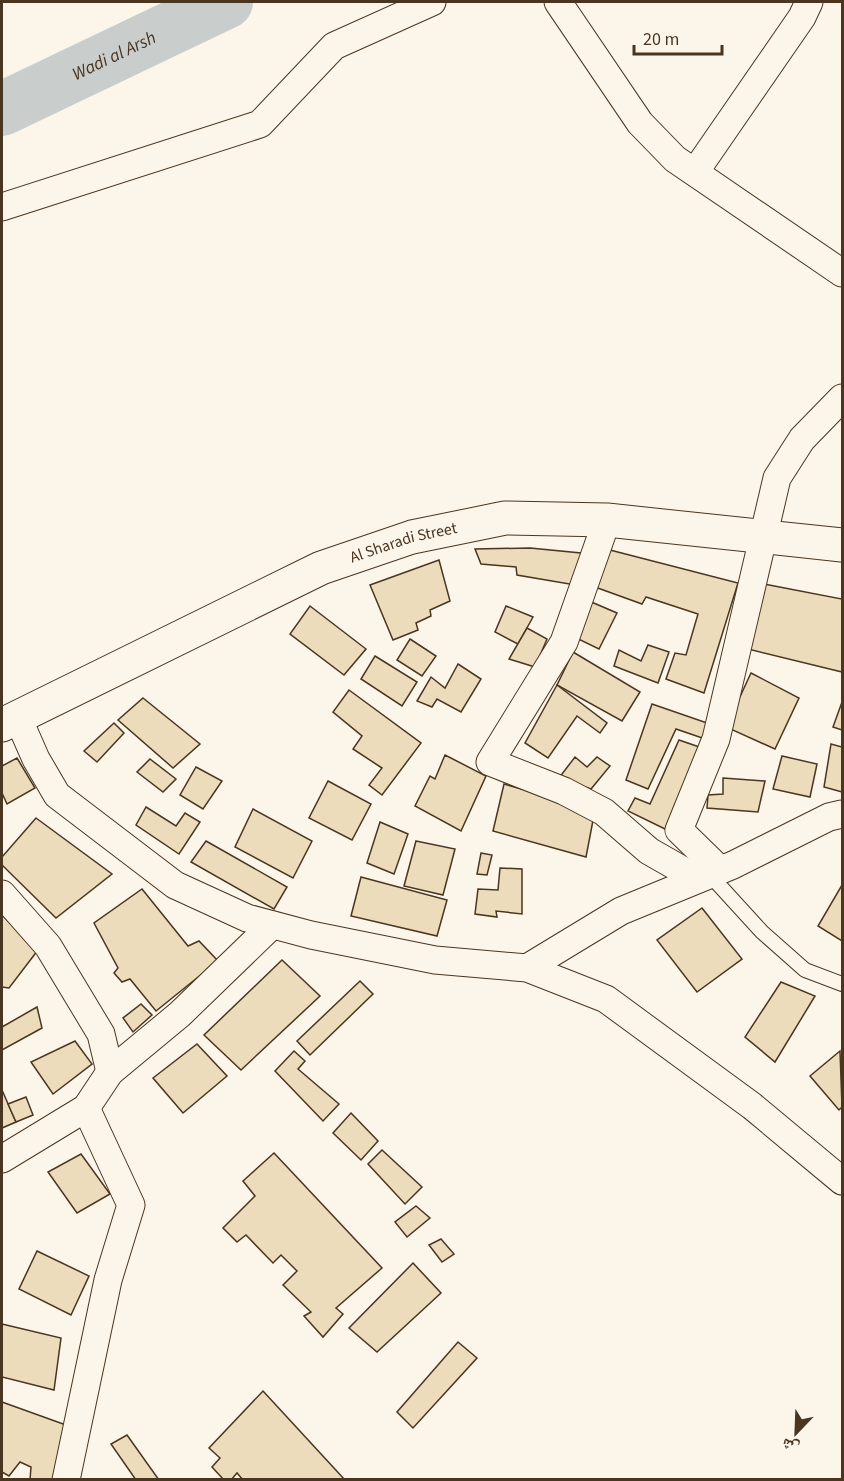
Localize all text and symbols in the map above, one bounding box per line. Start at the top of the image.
scale bar [634,18,722,56]
water label: Wadi al Arsh [68,25,160,86]
text: 20 m [643,27,679,52]
street label: Al Sharadi Street [347,517,460,568]
north arrow [766,1403,826,1463]
text: ش [778,1432,803,1459]

